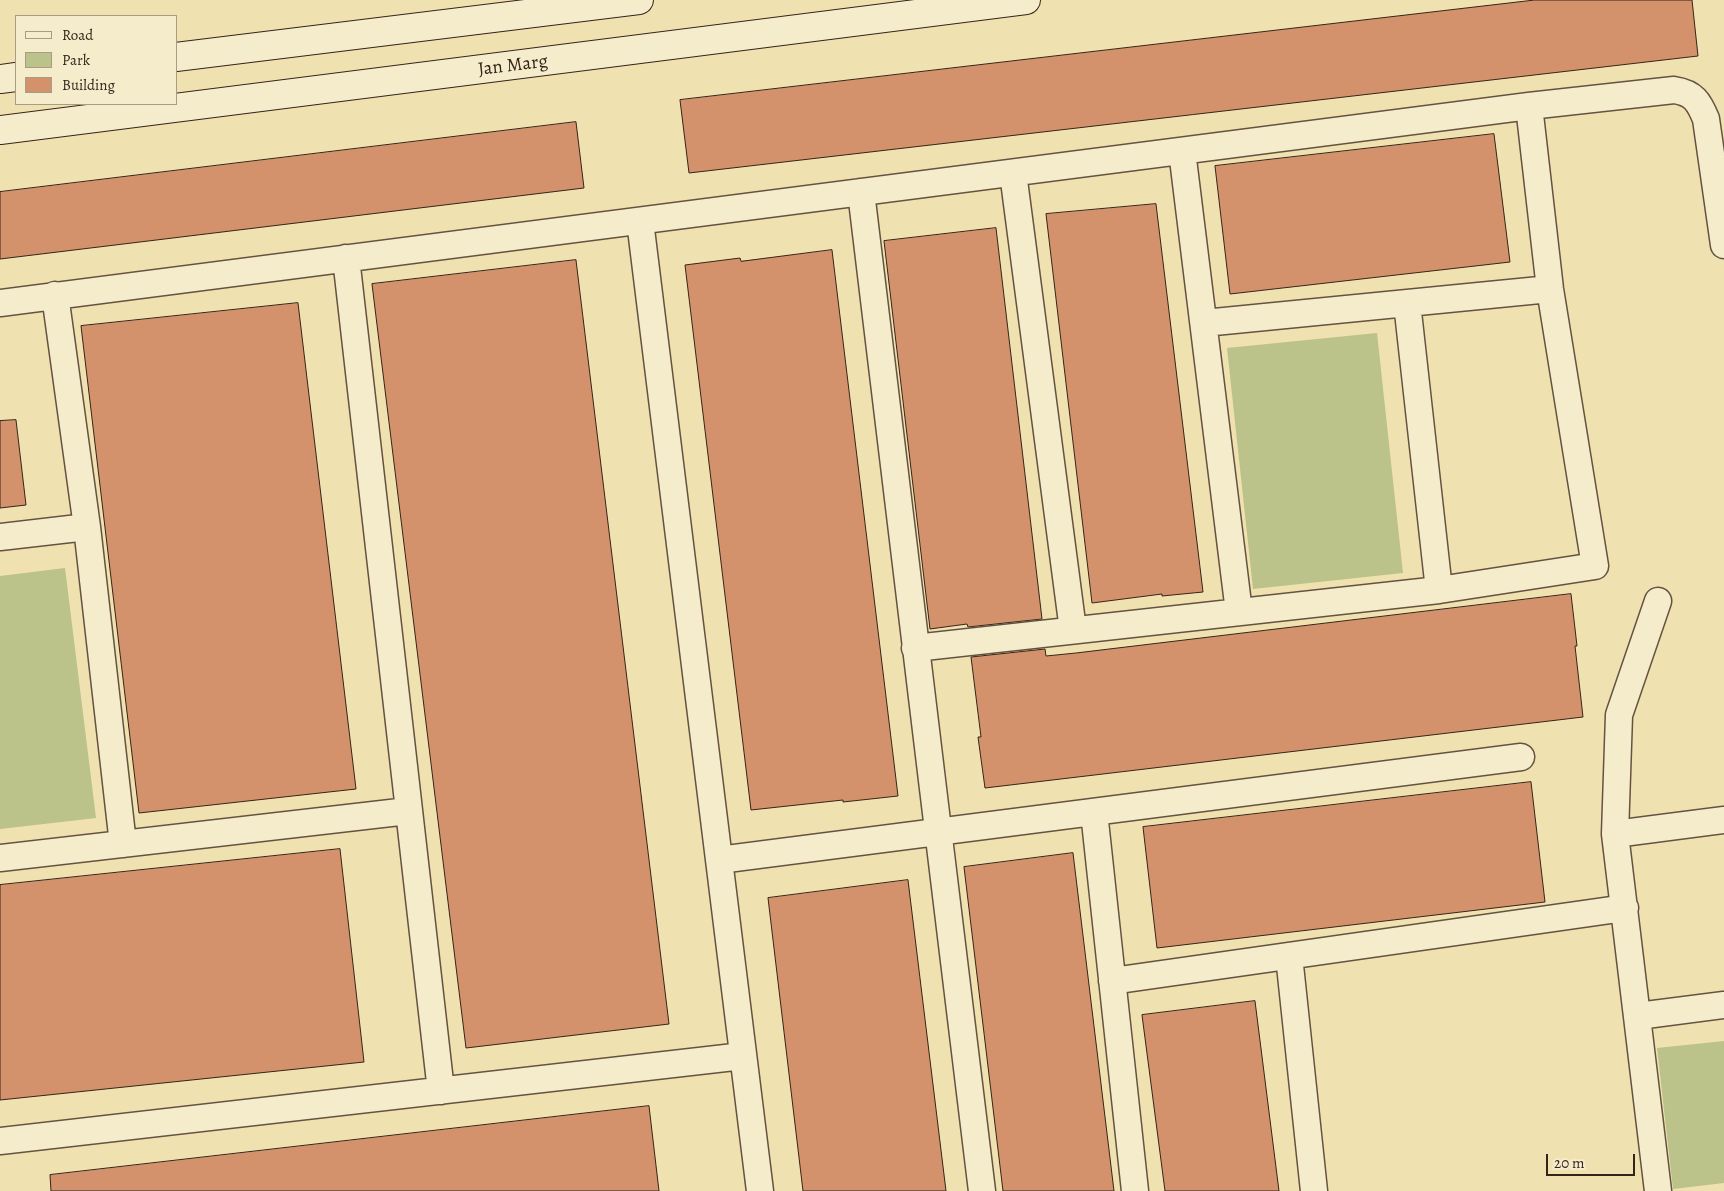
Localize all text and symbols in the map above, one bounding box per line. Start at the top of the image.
legend [15,15,178,105]
text: Road [62,25,93,45]
text: Park [62,50,90,70]
street label: Jan Marg [477,50,549,82]
text: Building [62,75,115,95]
scale bar [1549,1144,1638,1176]
text: 20 m [1554,1153,1585,1173]

